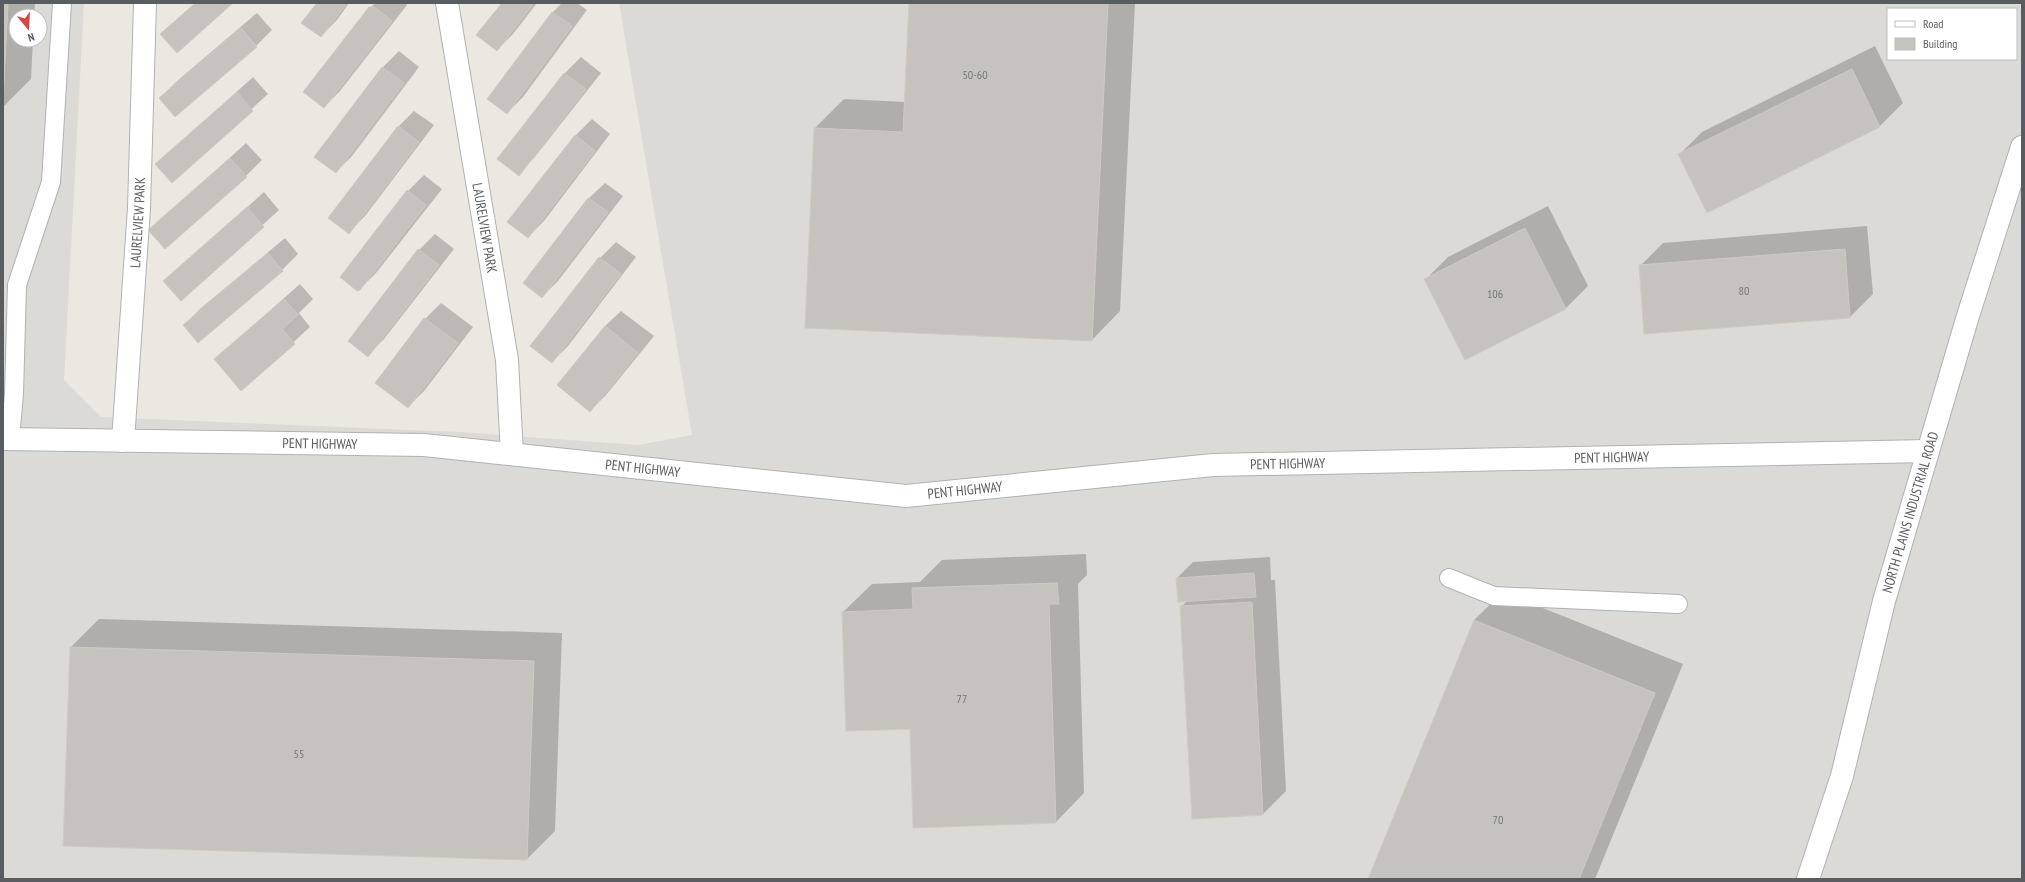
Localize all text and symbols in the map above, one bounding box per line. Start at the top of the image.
north arrow [8,8,48,48]
legend [1887,8,2017,60]
text: Road [1923,16,1943,31]
text: N [26,30,36,45]
text: Building [1923,36,1958,51]
house number: 50-60 [962,67,988,82]
street label: LAURELVIEW PARK [126,177,149,268]
street label: LAURELVIEW PARK [468,182,501,274]
house number: 80 [1739,283,1749,298]
house number: 106 [1487,286,1503,301]
street label: NORTH PLAINS INDUSTRIAL ROAD [1878,430,1942,595]
street label: PENT HIGHWAY [282,434,358,453]
street label: PENT HIGHWAY [1574,447,1650,467]
street label: PENT HIGHWAY [1250,454,1326,473]
street label: PENT HIGHWAY [604,455,682,481]
street label: PENT HIGHWAY [927,477,1004,503]
house number: 77 [957,691,967,706]
house number: 55 [294,746,304,761]
house number: 70 [1493,812,1503,827]

